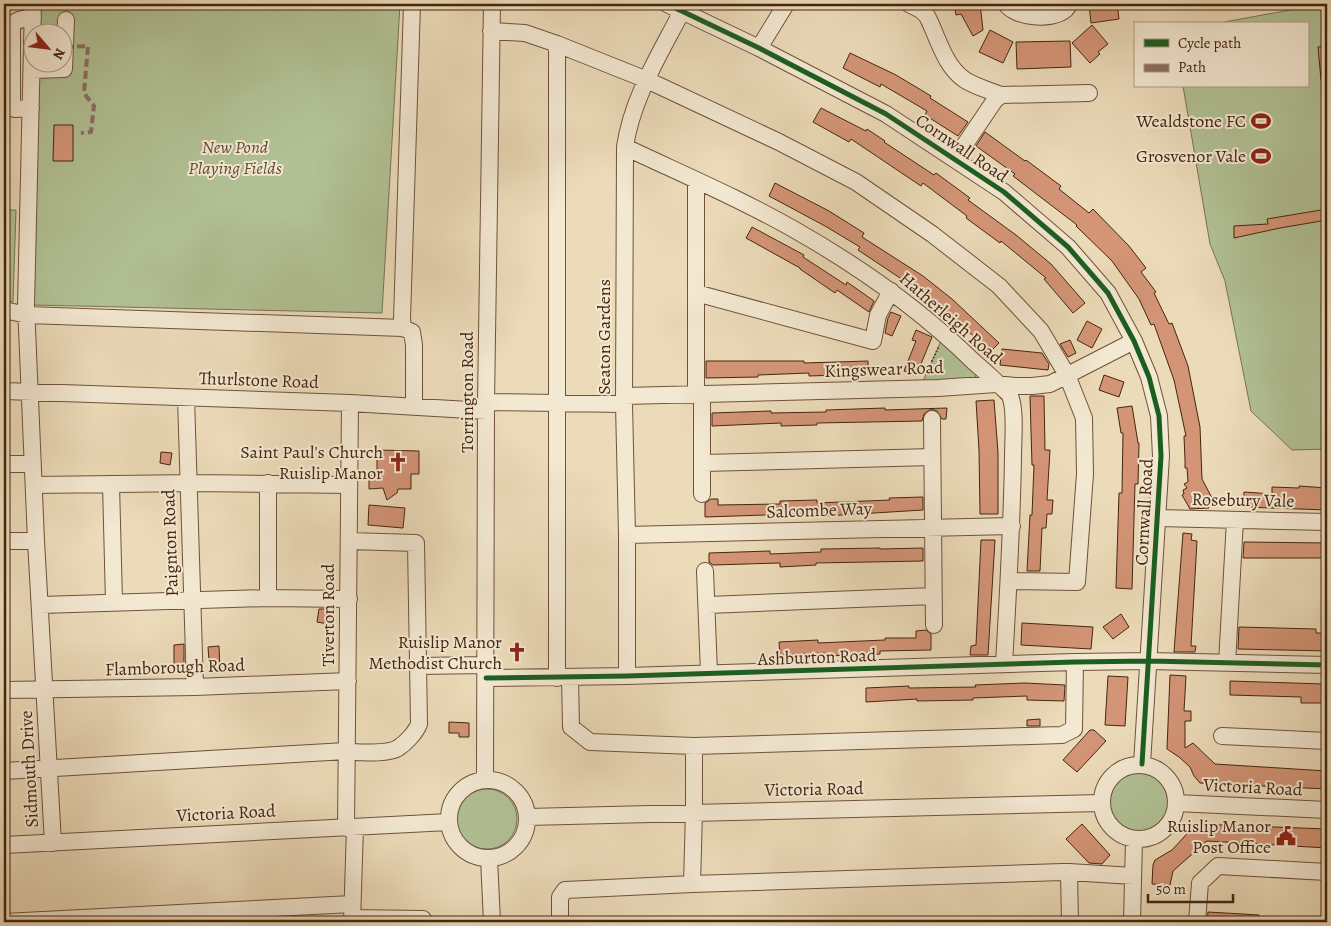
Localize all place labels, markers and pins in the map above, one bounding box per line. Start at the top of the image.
place label: Wealdstone FC [1135,109,1246,133]
sports icon: Wealdstone FC [1250,110,1272,132]
place label: Grosvenor Vale [1136,144,1246,168]
sports icon: Grosvenor Vale [1250,145,1272,167]
place label: Saint Paul's Church Ruislip Manor [240,440,383,485]
church icon: Saint Paul's Church Ruislip Manor [387,451,409,473]
place label: Ruislip Manor Methodist Church [368,630,502,675]
church icon: Ruislip Manor Methodist Church [506,641,528,663]
place label: Ruislip Manor Post Office [1167,814,1271,859]
public building icon: Ruislip Manor Post Office [1275,825,1297,847]

